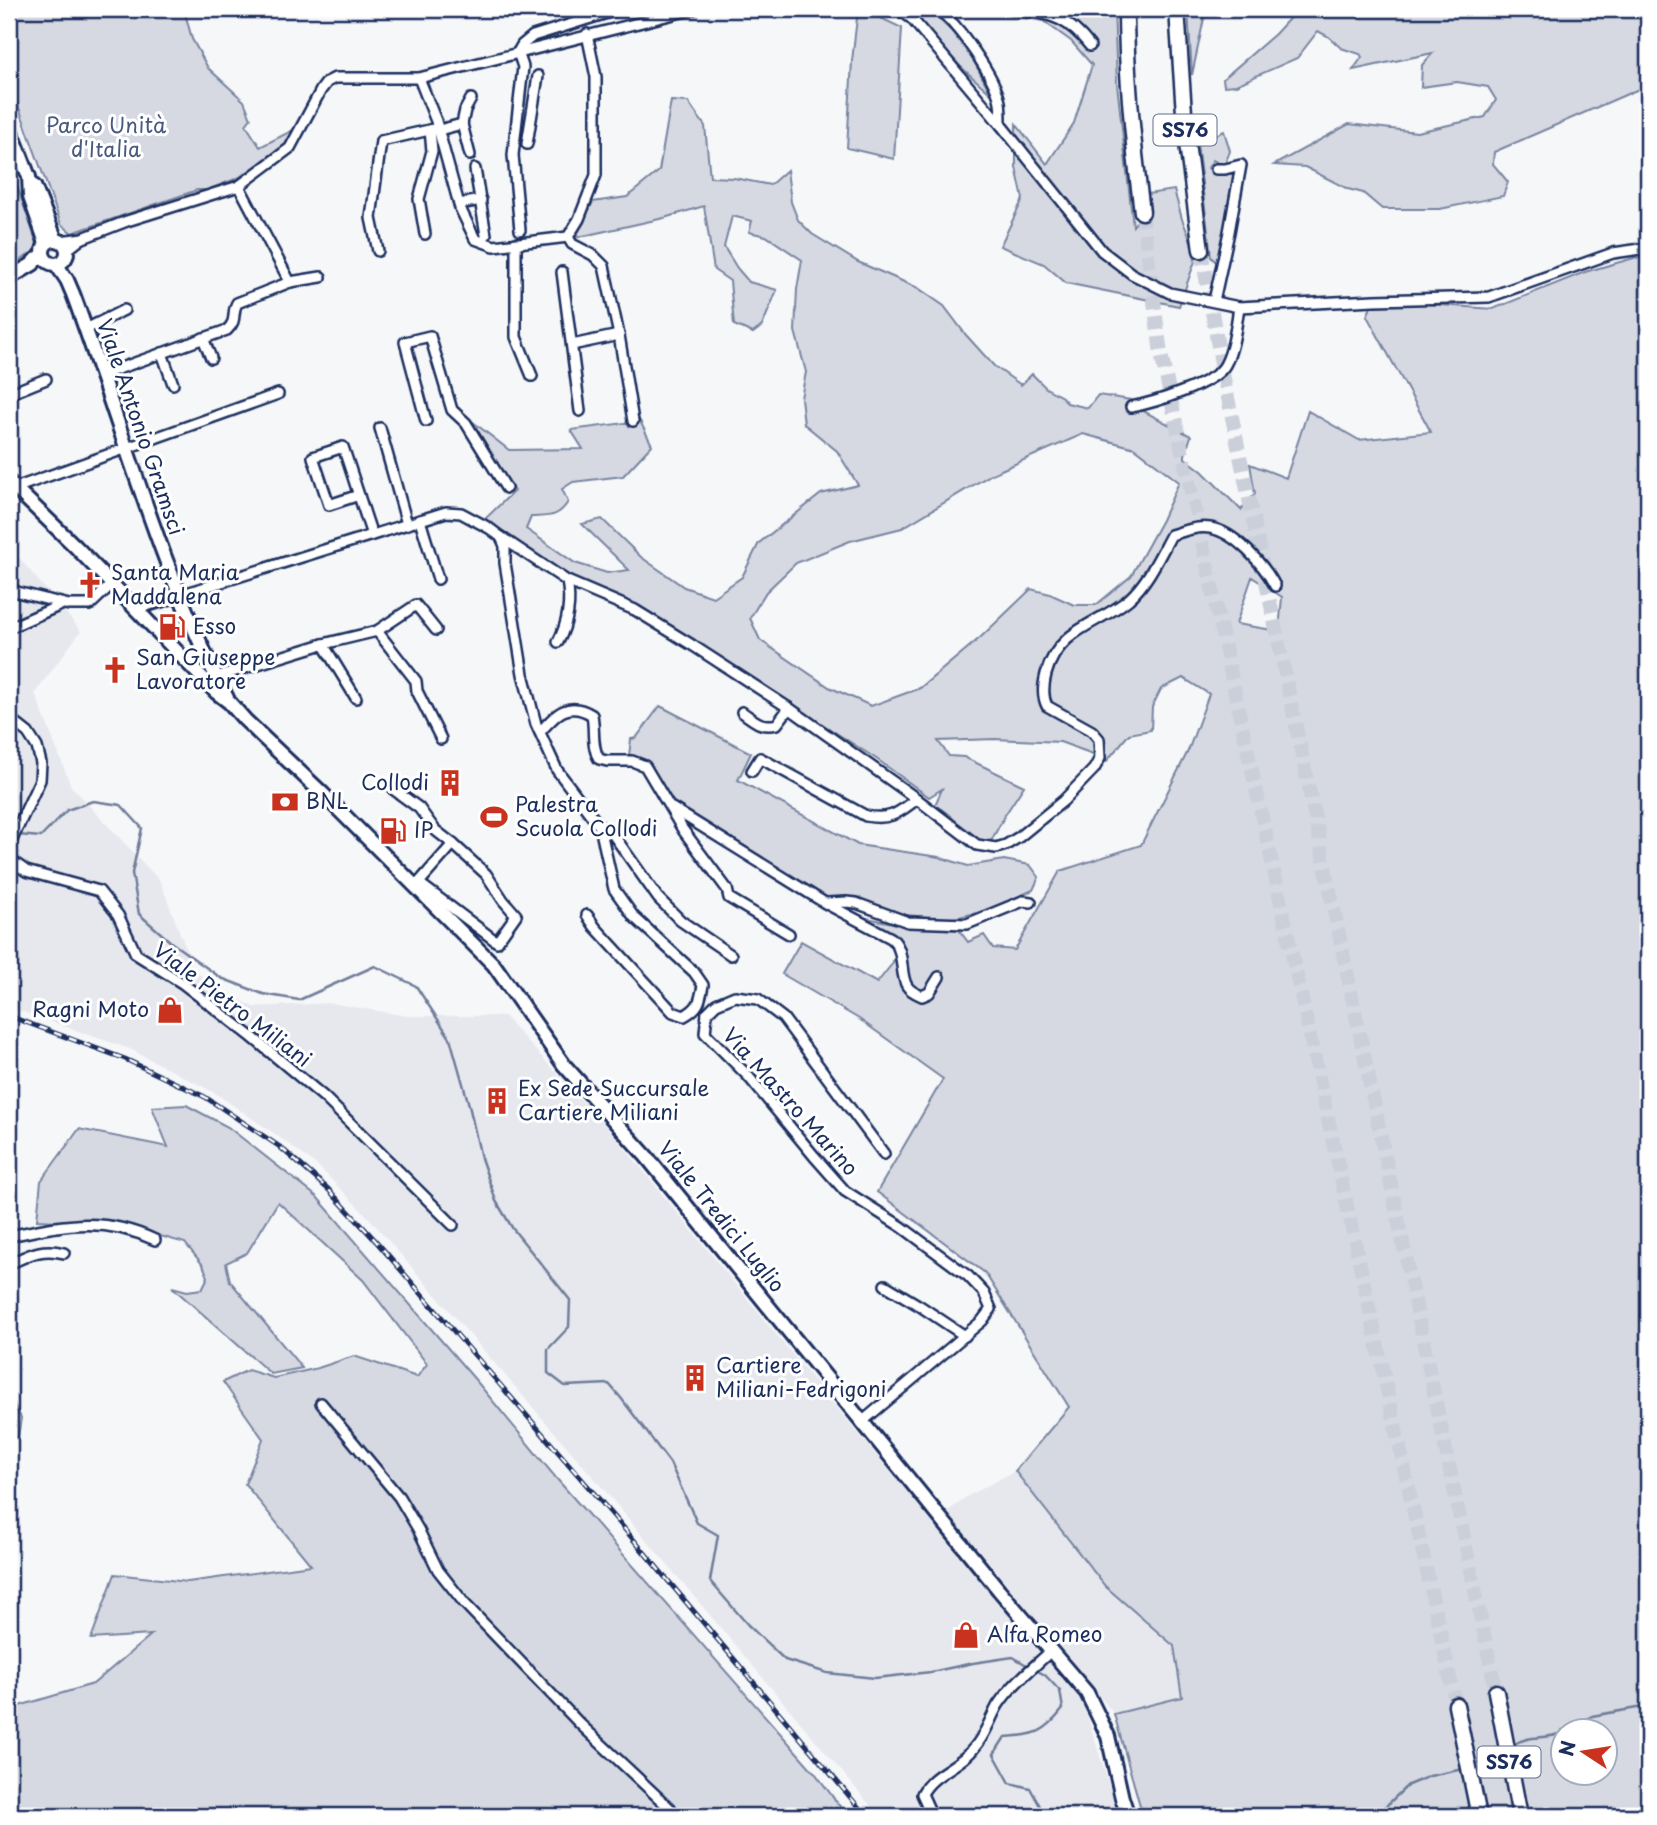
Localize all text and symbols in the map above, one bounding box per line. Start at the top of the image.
park label: Parco Unità d'Italia [46,108,167,164]
road number: SS76 [1154,114,1216,146]
street label: Viale Antonio Gramsci [90,314,194,539]
place label: Santa Maria Maddalena [111,555,240,611]
church icon: Santa Maria Maddalena [75,570,105,600]
place label: Esso [193,609,236,641]
fuel station icon: Esso [157,612,187,642]
place label: San Giuseppe Lavoratore [136,640,275,696]
church icon: San Giuseppe Lavoratore [100,655,130,685]
place label: Collodi [361,765,429,797]
building icon: Collodi [435,768,465,798]
place label: BNL [306,784,348,816]
bank icon: BNL [270,787,300,817]
place label: Palestra Scuola Collodi [515,787,657,843]
sports icon: Palestra Scuola Collodi [479,802,509,832]
place label: IP [414,813,433,845]
fuel station icon: IP [378,816,408,846]
street label: Viale Pietro Miliani [147,933,319,1074]
place label: Ragni Moto [32,992,149,1024]
shop icon: Ragni Moto [155,995,185,1025]
street label: Via Mastro Marino [716,1019,867,1182]
place label: Ex Sede Succursale Cartiere Miliani [518,1071,709,1127]
building icon: Ex Sede Succursale Cartiere Miliani [482,1086,512,1116]
street label: Viale Tredici Luglio [651,1133,794,1298]
place label: Cartiere Miliani-Fedrigoni [716,1348,886,1404]
building icon: Cartiere Miliani-Fedrigoni [680,1363,710,1393]
place label: Alfa Romeo [987,1617,1102,1649]
shop icon: Alfa Romeo [951,1620,981,1650]
north arrow [1548,1716,1618,1786]
text: N [1551,1738,1582,1759]
road number: SS76 [1478,1746,1540,1778]

